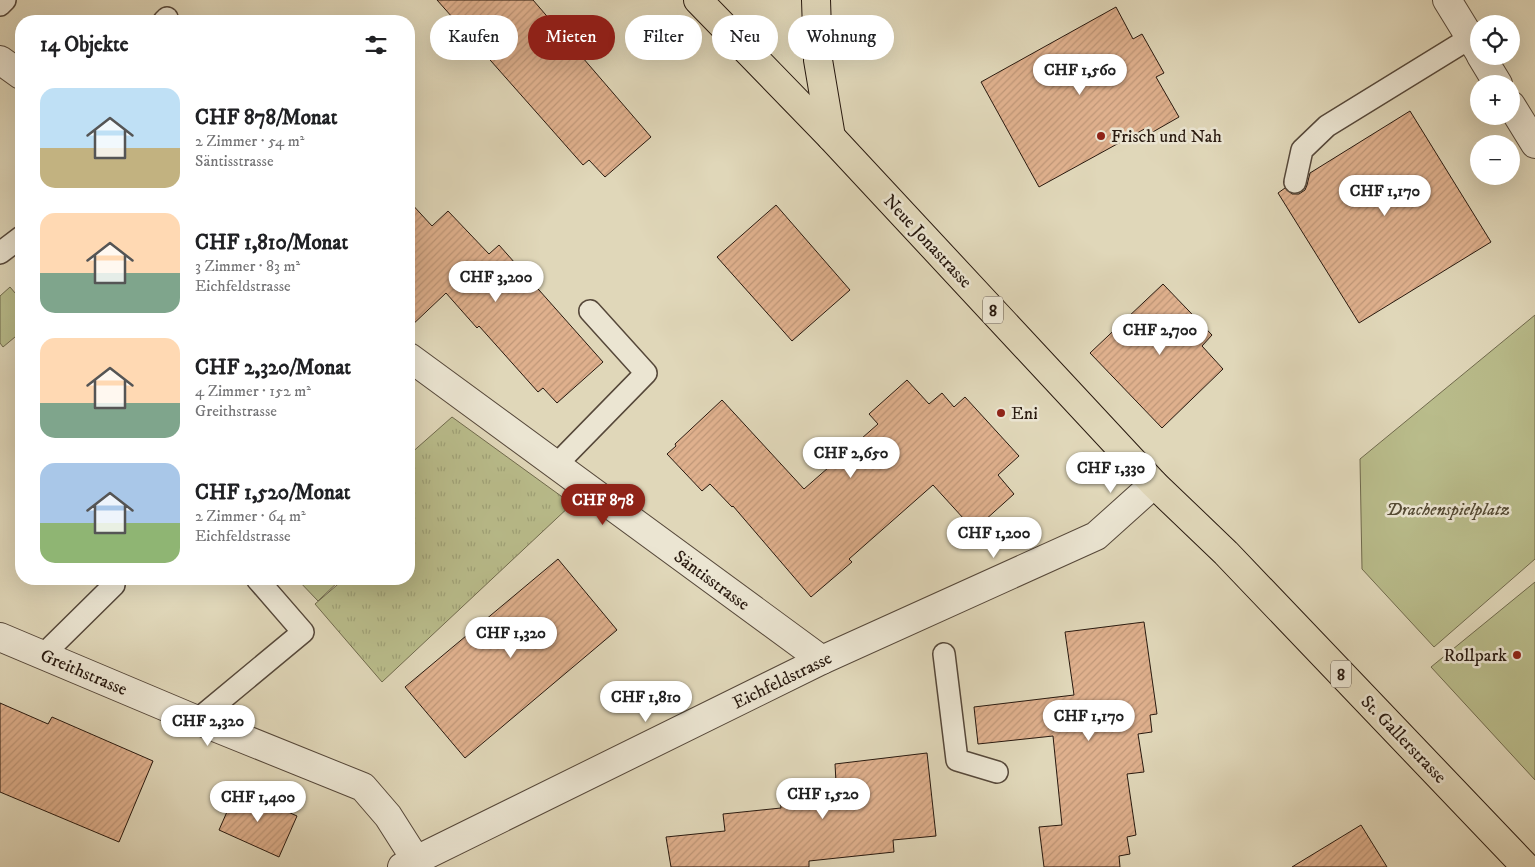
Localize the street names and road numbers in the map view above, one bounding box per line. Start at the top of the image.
street label: Neue Jonastrasse [878,190,976,293]
road number: 8 [983,296,1003,324]
street label: Säntisstrasse [669,546,754,616]
street label: Greithstrasse [37,645,130,701]
street label: Eichfeldstrasse [729,647,836,714]
road number: 8 [1331,661,1351,688]
street label: St. Gallerstrasse [1356,691,1451,788]

